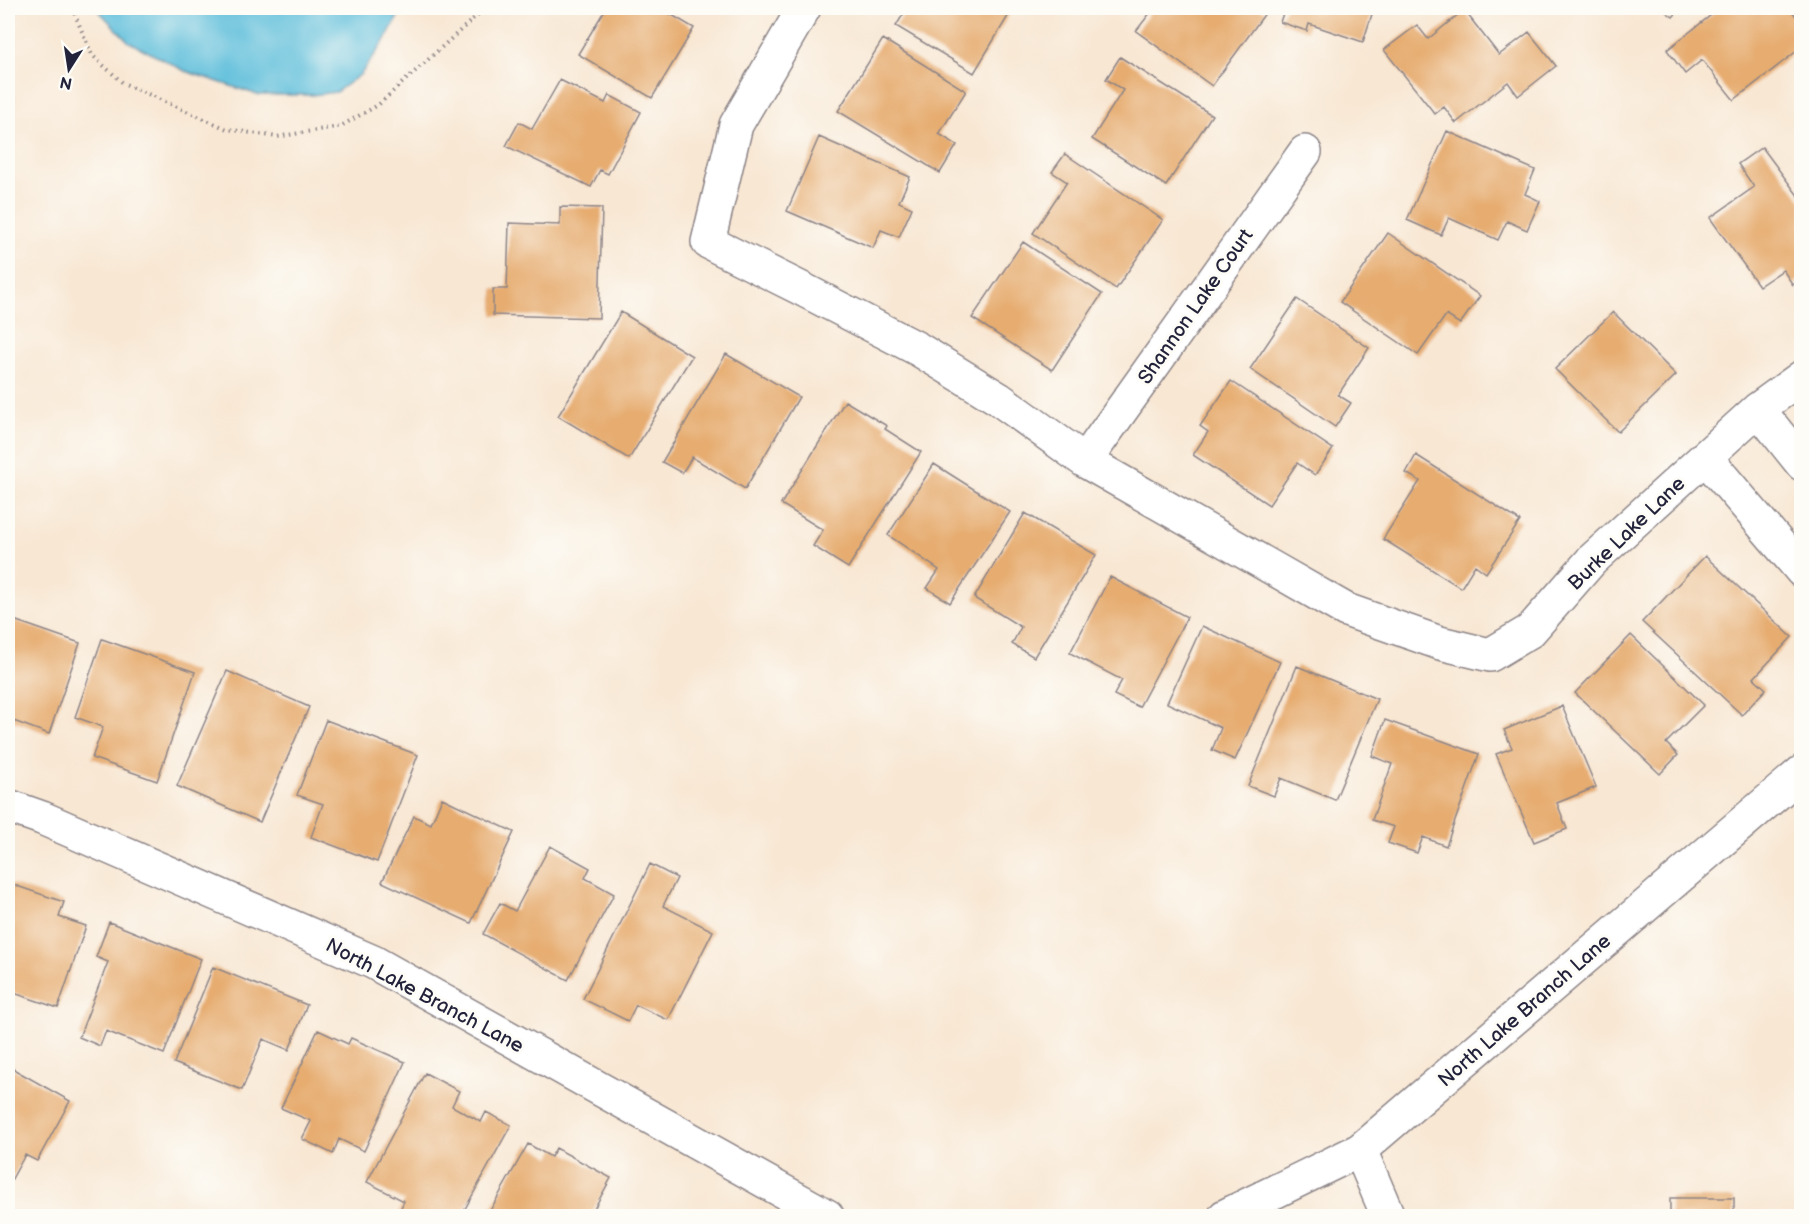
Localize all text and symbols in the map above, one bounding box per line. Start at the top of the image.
north arrow [39,39,99,99]
text: N [58,72,74,93]
street label: Shannon Lake Court [1133,224,1258,389]
street label: Burke Lake Lane [1563,472,1690,596]
street label: North Lake Branch Lane [1433,929,1616,1092]
street label: North Lake Branch Lane [321,933,528,1058]

